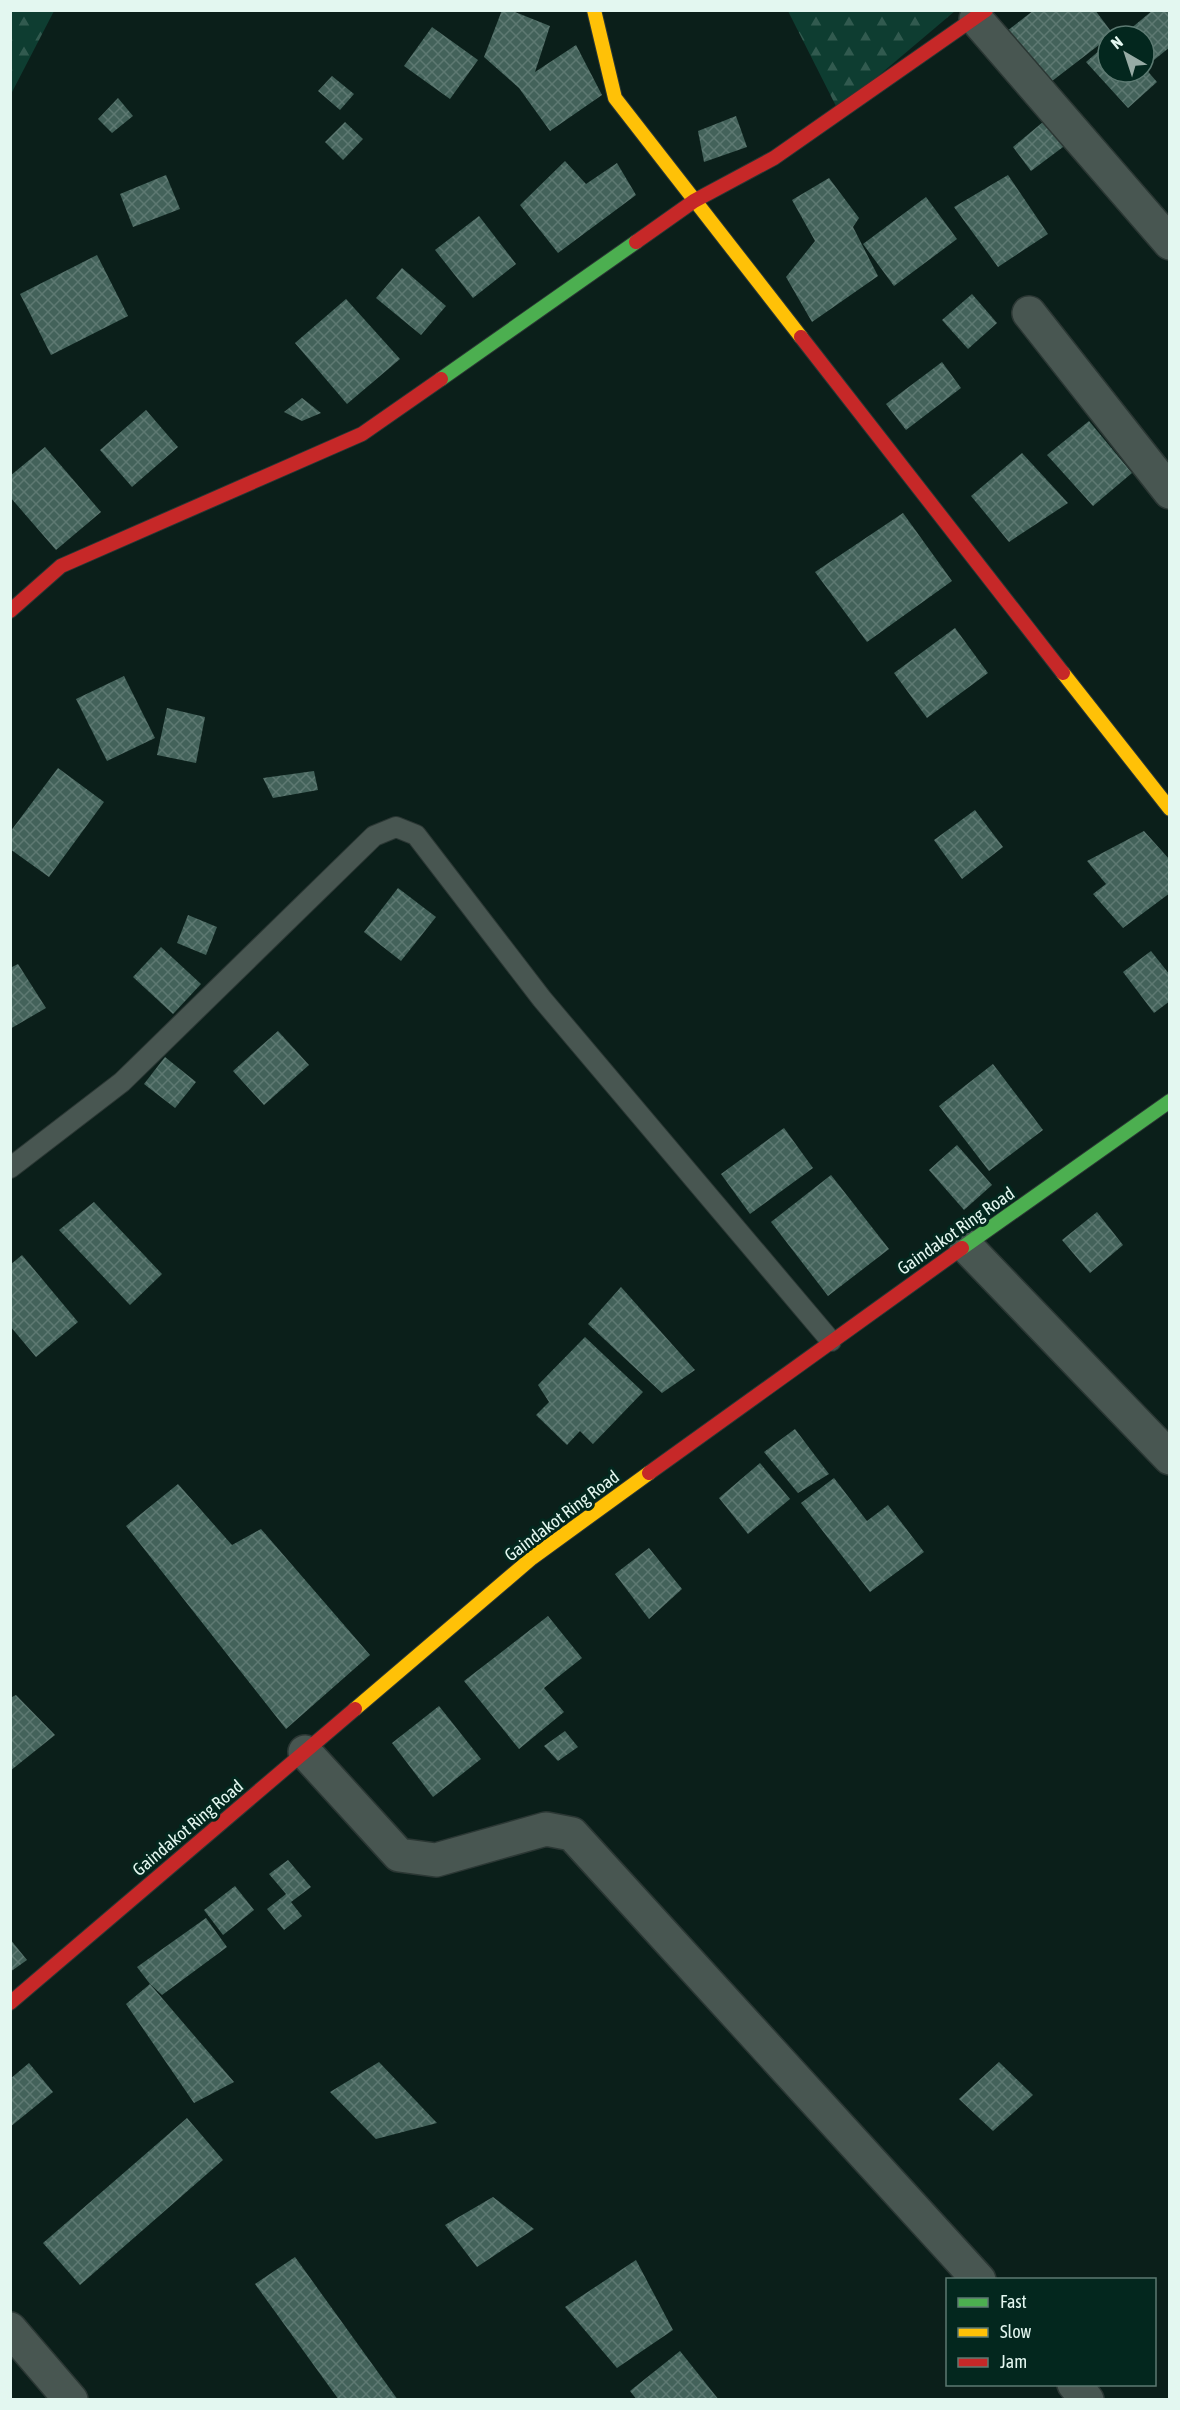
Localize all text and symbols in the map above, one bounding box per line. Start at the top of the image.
north arrow [1096,24,1156,84]
text: N [1107,32,1126,52]
street label: Gaindakot Ring Road [893,1182,1018,1279]
street label: Gaindakot Ring Road [500,1466,623,1565]
street label: Gaindakot Ring Road [128,1775,247,1880]
legend [946,2278,1156,2386]
text: Fast [1000,2291,1027,2312]
text: Slow [1000,2321,1031,2342]
text: Jam [1000,2351,1027,2372]

